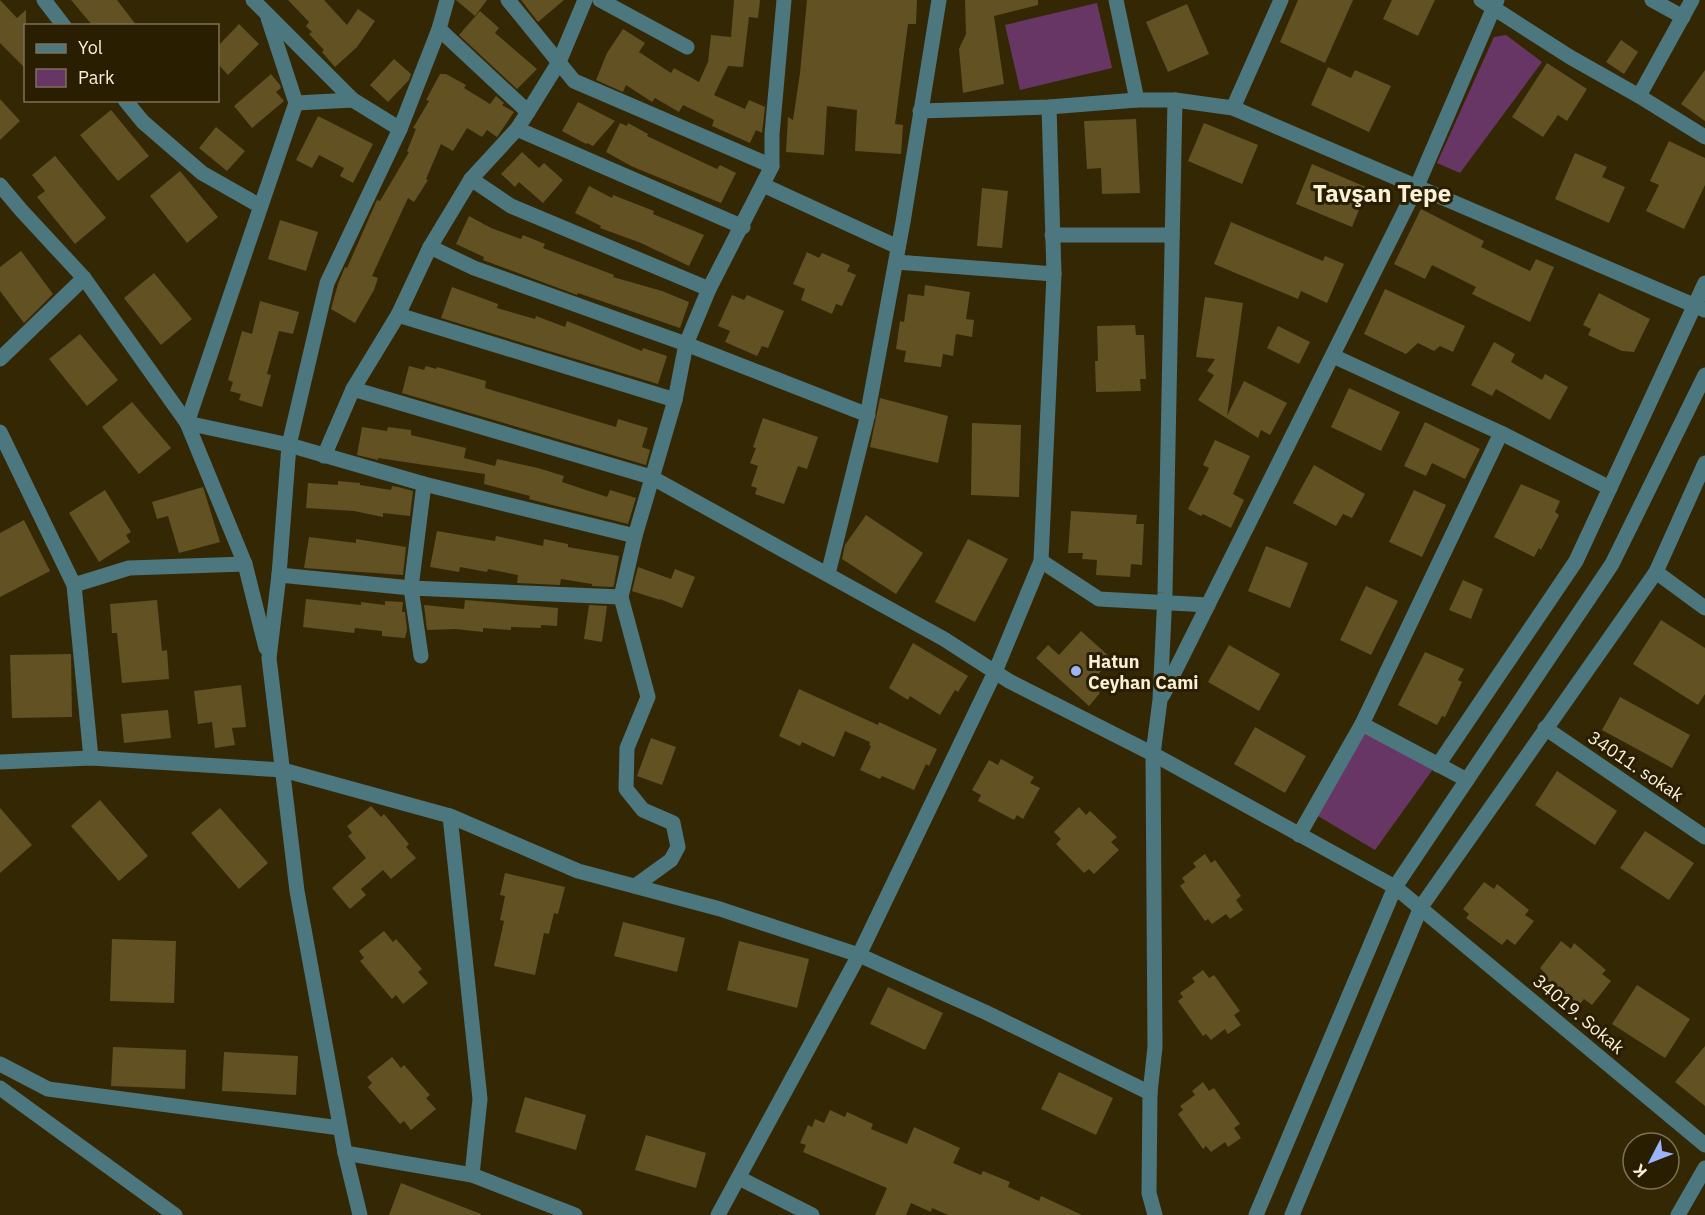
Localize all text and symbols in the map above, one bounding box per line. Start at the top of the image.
legend [24,24,219,102]
text: Yol [78,36,103,59]
text: Park [78,66,115,89]
district label: Tavşan Tepe [1313,177,1451,209]
place label: Hatun Ceyhan Cami [1088,650,1198,694]
marker: Hatun Ceyhan Cami [1069,664,1083,678]
street label: 34011. sokak [1584,726,1689,807]
street label: 34019. Sokak [1529,969,1630,1059]
north arrow [1621,1131,1681,1191]
text: K [1629,1160,1651,1182]

